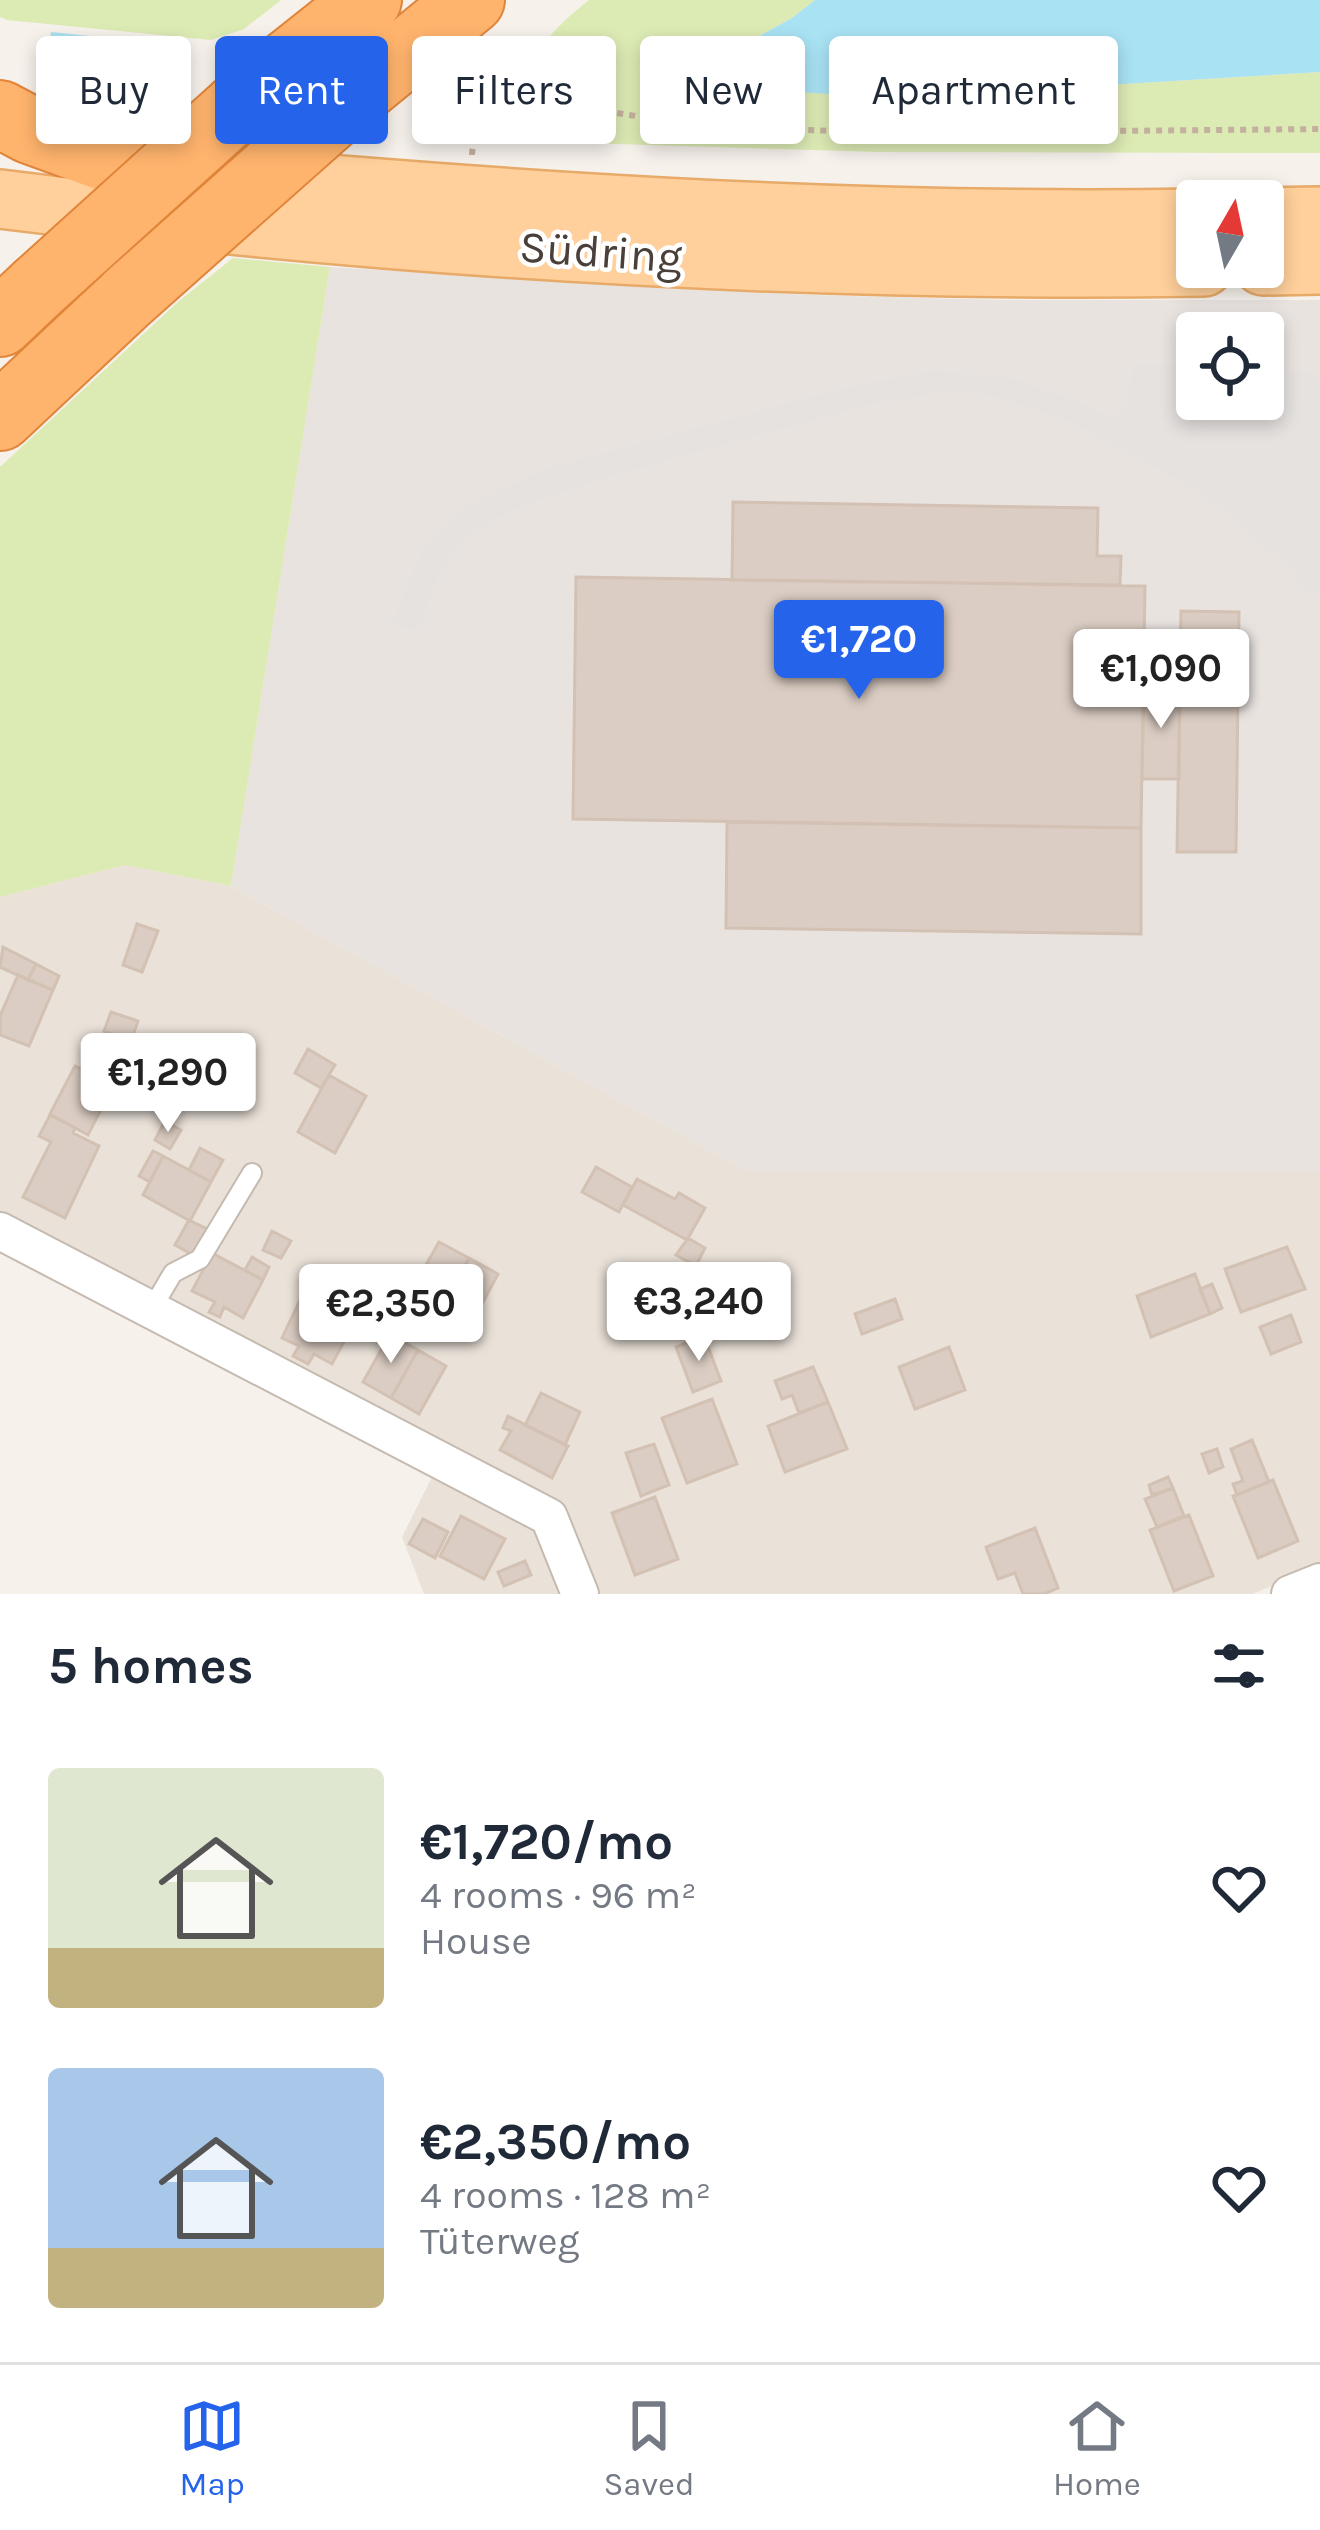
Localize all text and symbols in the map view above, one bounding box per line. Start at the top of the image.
chip: Buy [36,36,191,144]
chip: Rent [215,36,388,144]
chip: Filters [412,36,616,144]
chip: New [640,36,805,144]
chip: Apartment [829,36,1118,144]
north arrow [1176,180,1284,288]
map controls [1176,180,1284,420]
street label: Südring [518,220,684,285]
button: locate [1176,312,1284,420]
pin: €1,720 [761,600,957,702]
text: €1,720 [801,616,917,662]
pin: €1,090 [1063,629,1259,731]
text: €1,090 [1100,645,1222,691]
pin: €1,290 [70,1033,266,1135]
text: €1,290 [108,1049,228,1095]
pin: €3,240 [601,1262,797,1364]
pin: €2,350 [293,1264,489,1366]
text: €3,240 [634,1278,764,1324]
text: €2,350 [326,1280,456,1326]
icon: filters [1206,1633,1272,1699]
text: 5 homes [48,1636,254,1696]
text: €1,720/mo [420,1812,673,1872]
icon: home [144,1816,288,1960]
icon: heart [1206,1855,1272,1921]
text: 4 rooms · 96 m² [420,1872,697,1918]
text: House [420,1918,532,1964]
text: €2,350/mo [420,2112,691,2172]
icon: home [144,2116,288,2260]
icon: heart [1206,2155,1272,2221]
text: 4 rooms · 128 m² [420,2172,711,2218]
text: Tüterweg [420,2218,580,2264]
tab: Map [179,2393,245,2503]
tab: Saved [603,2393,695,2503]
tab: Home [1053,2393,1141,2503]

